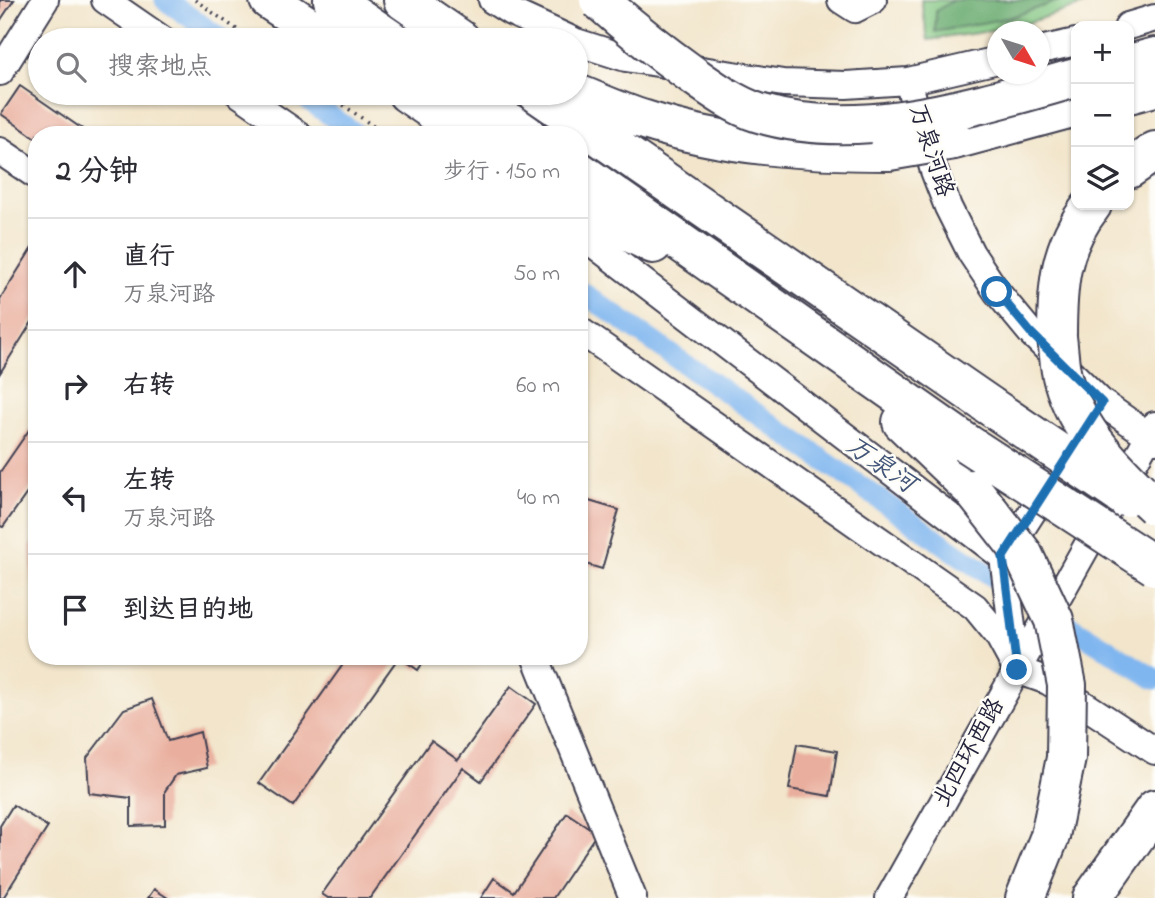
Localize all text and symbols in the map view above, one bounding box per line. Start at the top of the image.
north arrow [987,21,1050,84]
map controls [1071,21,1134,210]
button: + [1071,21,1134,84]
search box [28,28,588,105]
icon: search [52,48,90,86]
text: 搜索地点 [108,49,212,87]
button: − [1071,84,1134,147]
street label: 万泉河路 [899,100,961,202]
button: layers [1071,147,1134,210]
text: 2 分钟 [56,151,138,195]
text: 步行 · 150 m [444,156,560,189]
text: 直行 [123,239,175,277]
icon: ahead [56,255,94,293]
text: 50 m [513,258,560,291]
route start [981,276,1012,307]
text: 万泉河路 [123,279,215,312]
icon: right [56,367,94,405]
text: 右转 [123,368,175,406]
text: 60 m [516,370,560,403]
water label: 万泉河 [837,428,926,506]
text: 左转 [123,463,175,501]
icon: left [56,479,94,517]
text: 40 m [517,482,560,515]
text: 万泉河路 [123,503,215,536]
icon: arrive [56,591,94,629]
text: 到达目的地 [123,592,253,630]
route end [1001,654,1032,685]
street label: 北四环西路 [926,692,1014,814]

